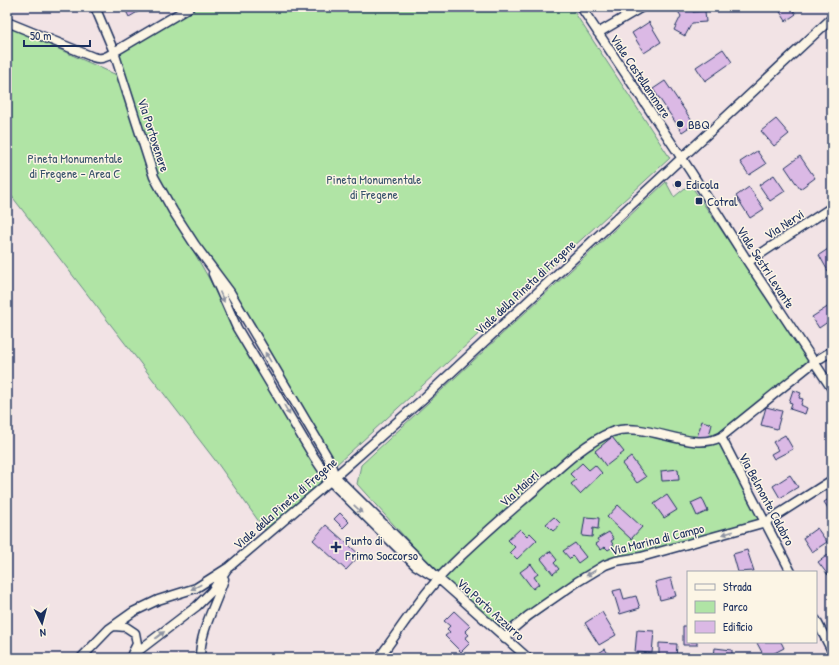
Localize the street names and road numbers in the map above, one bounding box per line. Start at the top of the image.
street label: Viale Castellammare [606,31,676,121]
street label: Via Portovenere [134,96,174,174]
street label: Via Nervi [761,205,807,243]
street label: Viale Sestri Levante [733,223,799,311]
street label: Viale della Pineta di Fregene [471,236,579,338]
street label: Via Belmonte Calabro [735,450,799,548]
street label: Viale della Pineta di Fregene [229,453,341,553]
street label: Via Maiori [495,466,543,510]
street label: Via Marina di Campo [608,519,706,559]
street label: Via Porto Azzurro [453,574,529,644]

